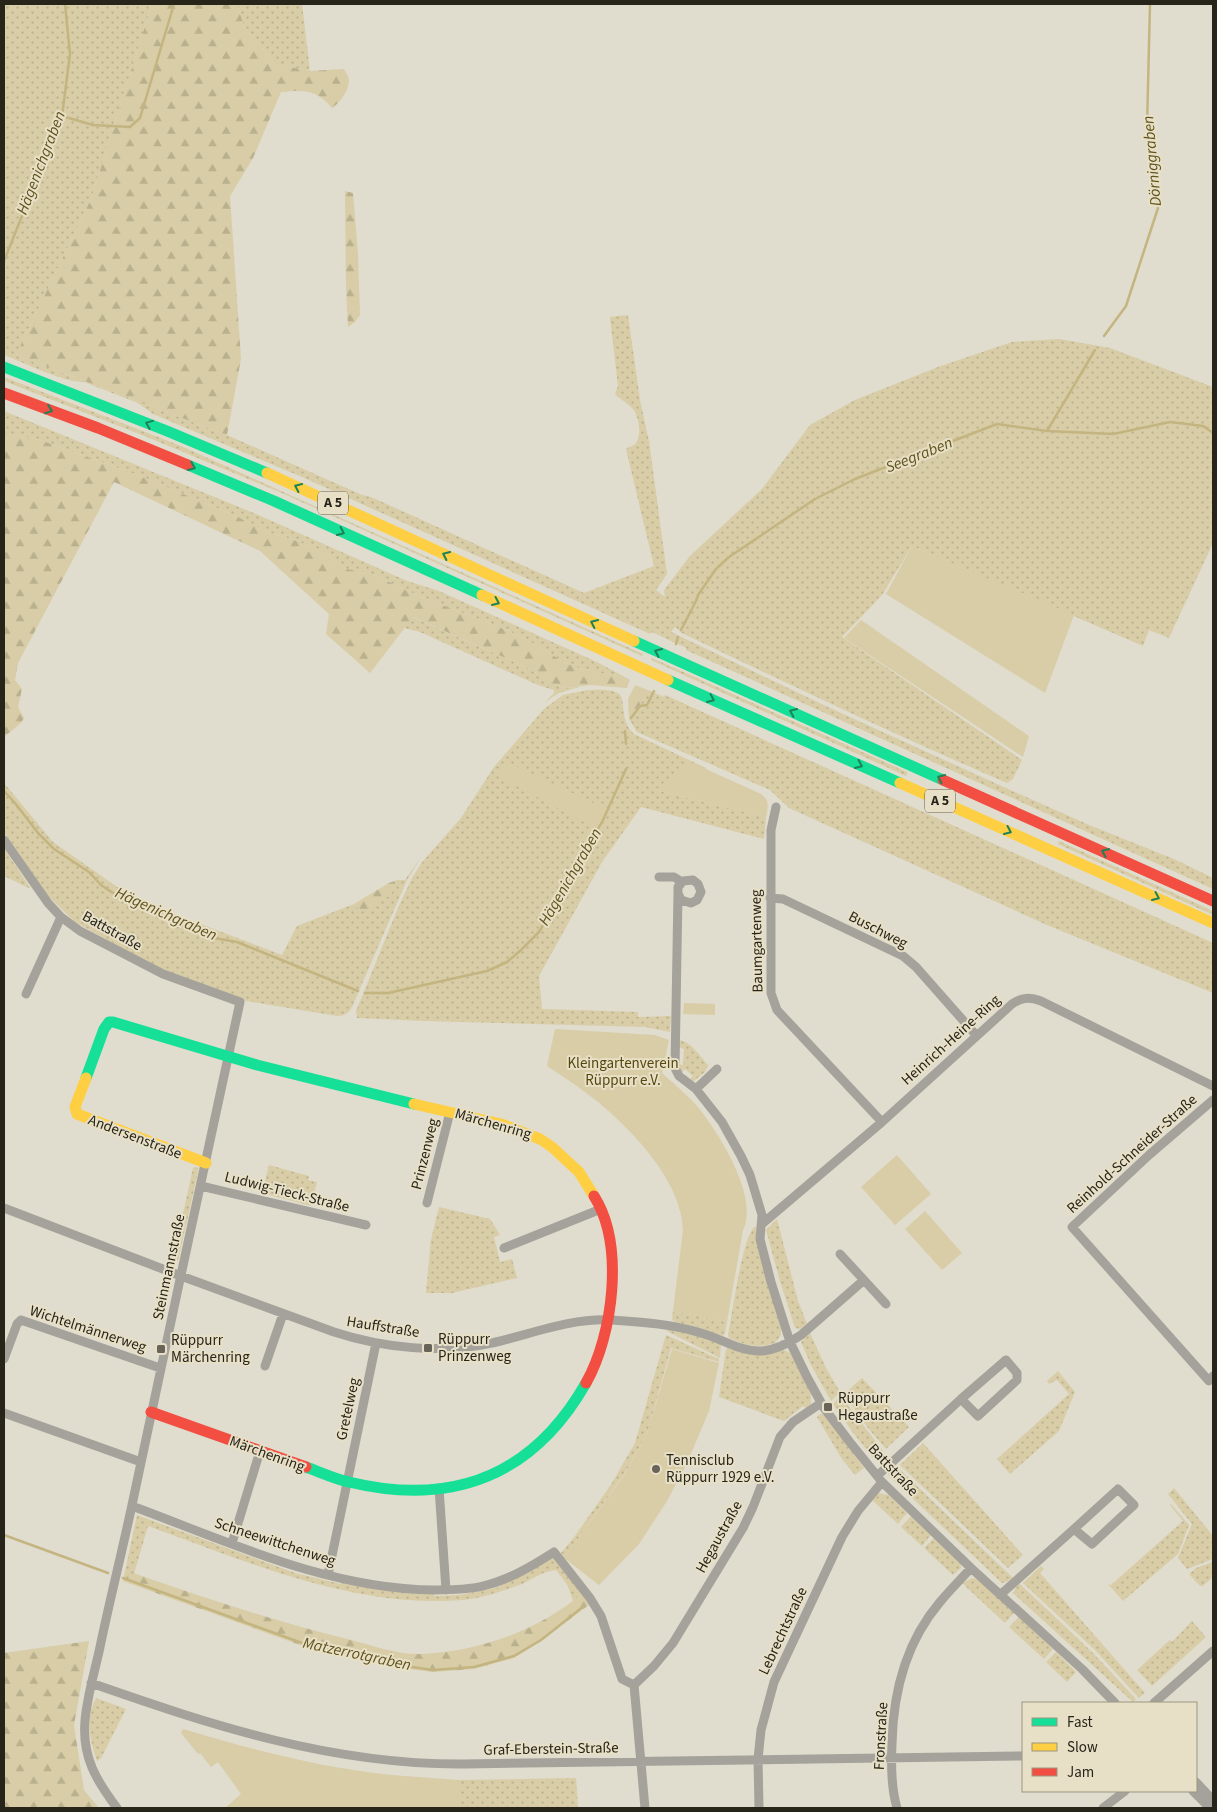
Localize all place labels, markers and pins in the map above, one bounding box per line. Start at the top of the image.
place label: Rüppurr Prinzenweg [438,1329,511,1367]
place label: Rüppurr Märchenring [171,1330,250,1368]
marker: Rüppurr Prinzenweg [422,1342,434,1354]
marker: Rüppurr Märchenring [155,1343,167,1355]
place label: Rüppurr Hegaustraße [838,1388,918,1426]
marker: Rüppurr Hegaustraße [822,1401,834,1413]
place label: Tennisclub Rüppurr 1929 e.V. [666,1450,774,1488]
marker: Tennisclub Rüppurr 1929 e.V. [650,1463,662,1475]

